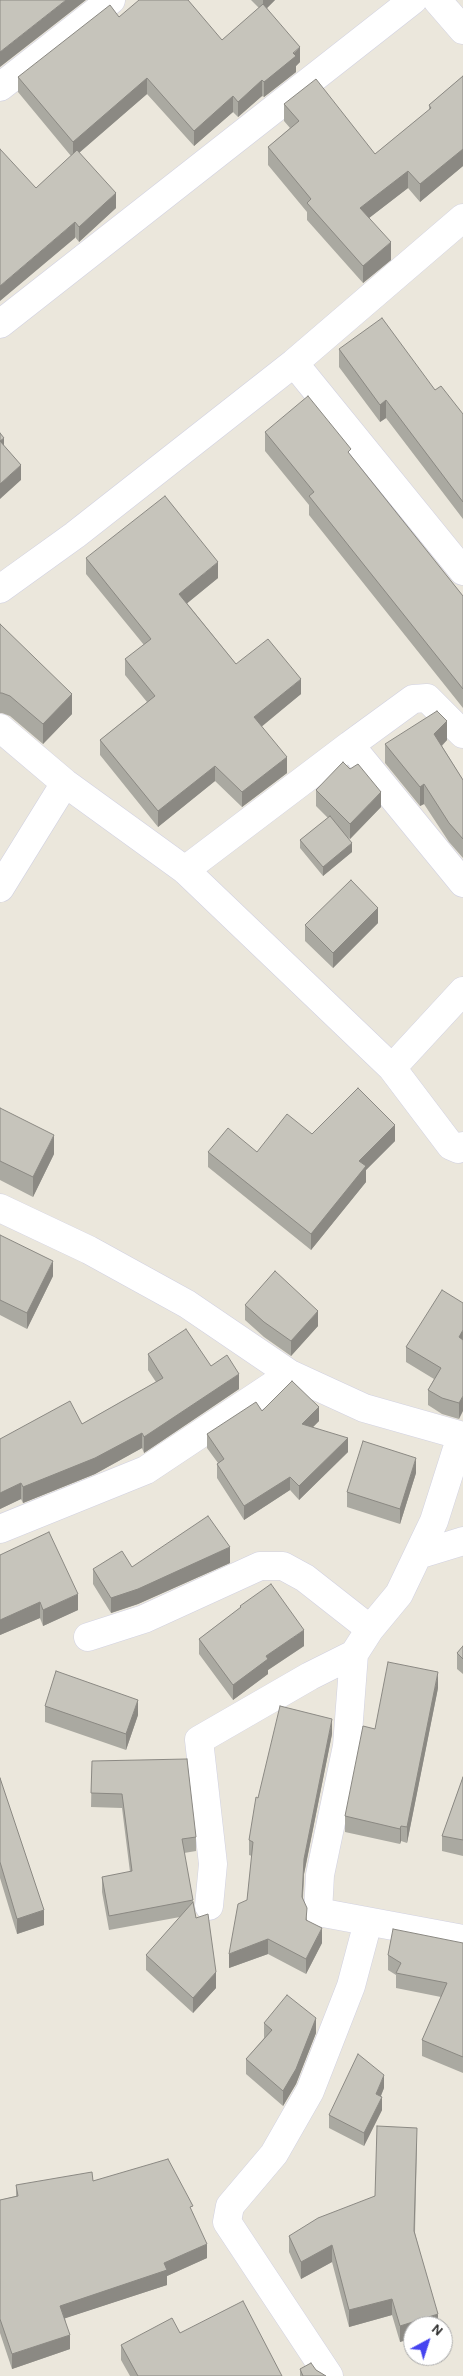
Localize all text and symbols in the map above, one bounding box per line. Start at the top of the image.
north arrow [403,2316,453,2366]
text: N [428,2320,447,2340]

